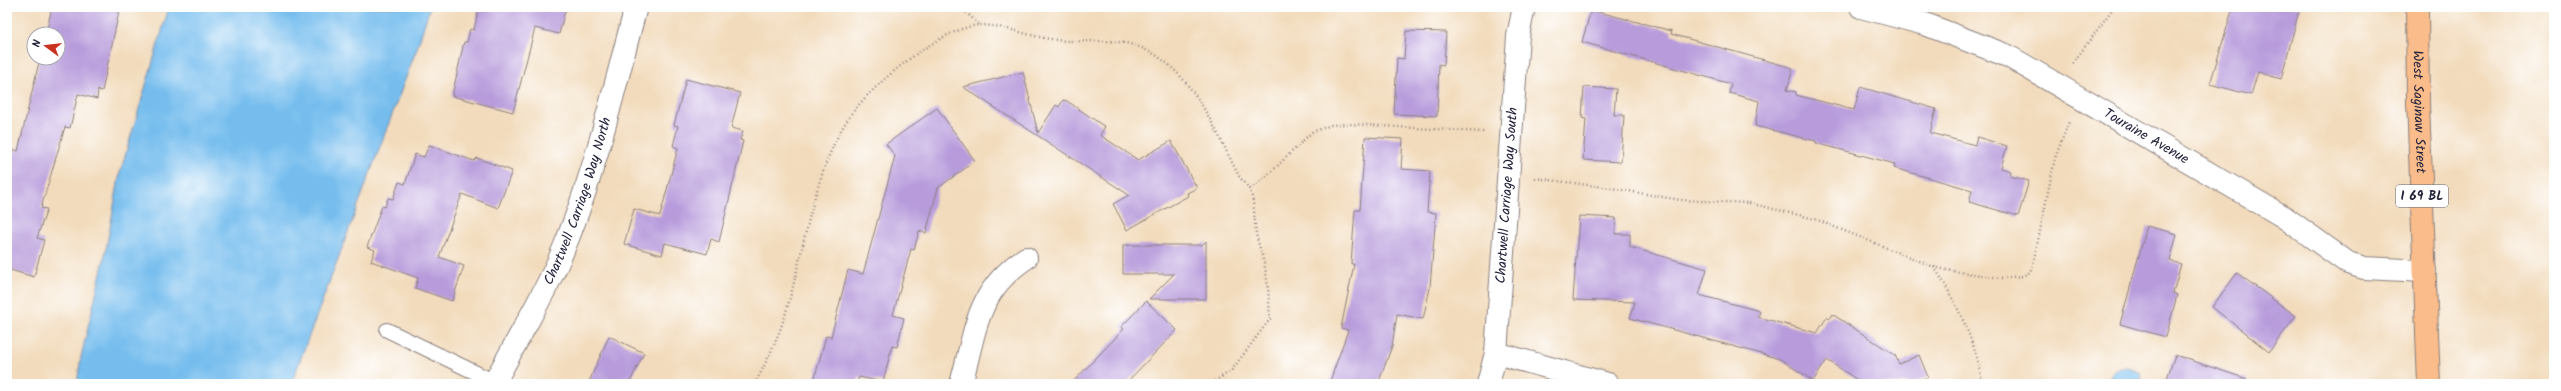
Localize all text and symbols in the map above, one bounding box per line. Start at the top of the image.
north arrow [26,26,66,66]
text: N [28,38,47,49]
street label: West Saginaw Street [2406,50,2432,174]
street label: Touraine Avenue [2099,103,2194,171]
street label: Chartwell Carriage Way South [1490,106,1524,284]
street label: Chartwell Carriage Way North [538,115,617,289]
road number: I 69 BL [2396,185,2448,207]

